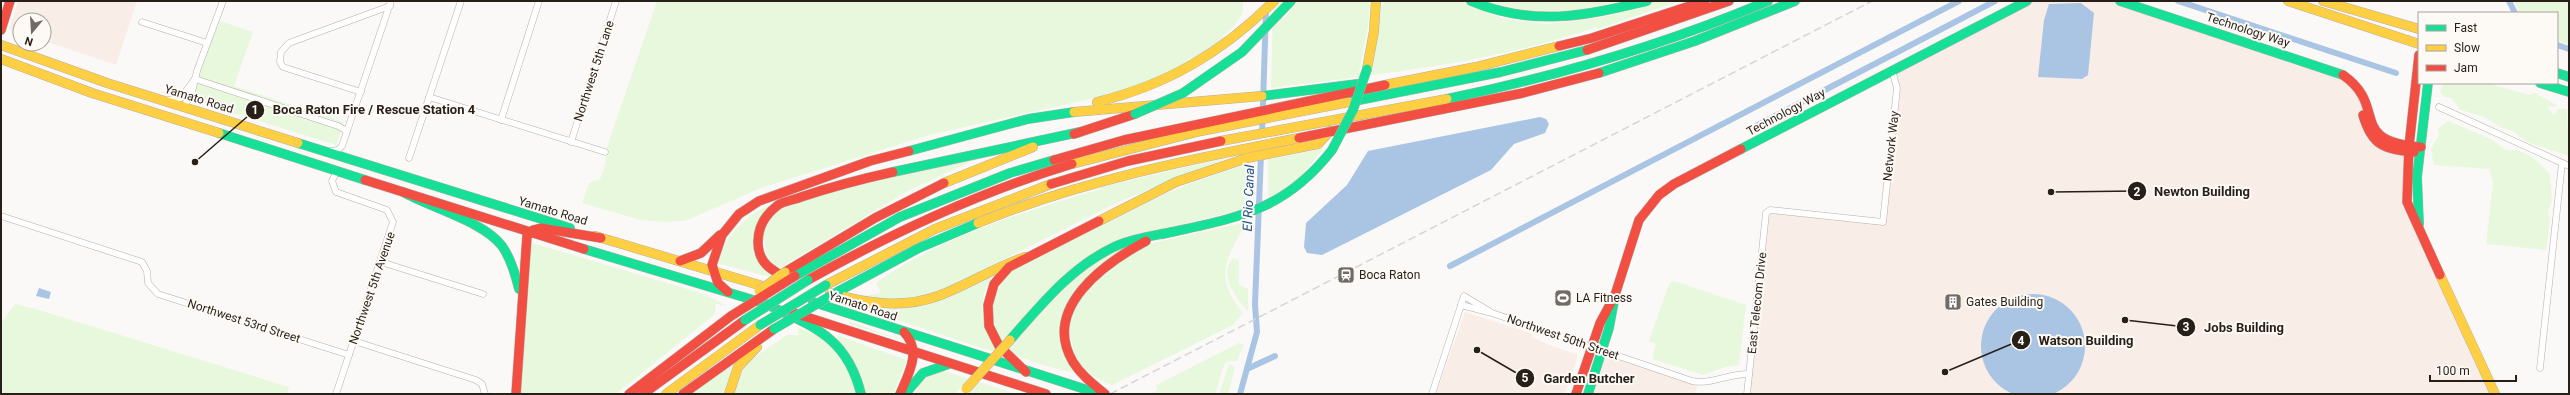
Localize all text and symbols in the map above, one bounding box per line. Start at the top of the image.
street label: Technology Way [2204,10,2292,50]
north arrow [12,12,52,52]
legend [2418,12,2558,84]
street label: Northwest 5th Lane [571,19,617,123]
text: Fast [2454,21,2477,35]
text: N [23,34,35,48]
text: Slow [2454,41,2480,55]
text: Jam [2454,61,2478,75]
street label: Yamato Road [163,82,235,116]
street label: Technology Way [1744,85,1828,139]
callout: Boca Raton Fire / Rescue Station 4 [245,97,483,122]
text: Boca Raton Fire / Rescue Station 4 [273,102,476,117]
text: 1 [252,103,258,117]
street label: Network Way [1880,110,1902,182]
water label: El Rio Canal [1240,164,1257,232]
callout: Newton Building [2127,179,2258,204]
text: Newton Building [2154,184,2250,199]
text: 2 [2134,185,2141,199]
street label: Yamato Road [517,194,589,228]
street label: Northwest 5th Avenue [346,230,398,346]
street label: East Telecom Drive [1745,252,1769,354]
station icon: Boca Raton [1336,265,1356,285]
place label: Boca Raton [1359,268,1420,282]
street label: Yamato Road [827,288,899,324]
sports icon: LA Fitness [1553,288,1573,308]
place label: LA Fitness [1576,291,1632,305]
building icon: Gates Building [1943,292,1963,312]
place label: Gates Building [1966,295,2043,309]
street label: Northwest 53rd Street [186,296,302,346]
street label: Northwest 50th Street [1505,311,1621,363]
callout: Jobs Building [2176,315,2292,340]
text: 3 [2183,320,2190,334]
text: Jobs Building [2204,320,2284,335]
callout: Watson Building [2011,328,2142,353]
text: Watson Building [2039,333,2134,348]
text: 4 [2018,334,2025,348]
scale bar [2430,357,2516,383]
text: 100 m [2436,364,2470,378]
callout: Garden Butcher [1515,366,1642,391]
text: 5 [1522,371,1529,385]
text: Garden Butcher [1543,371,1635,386]

